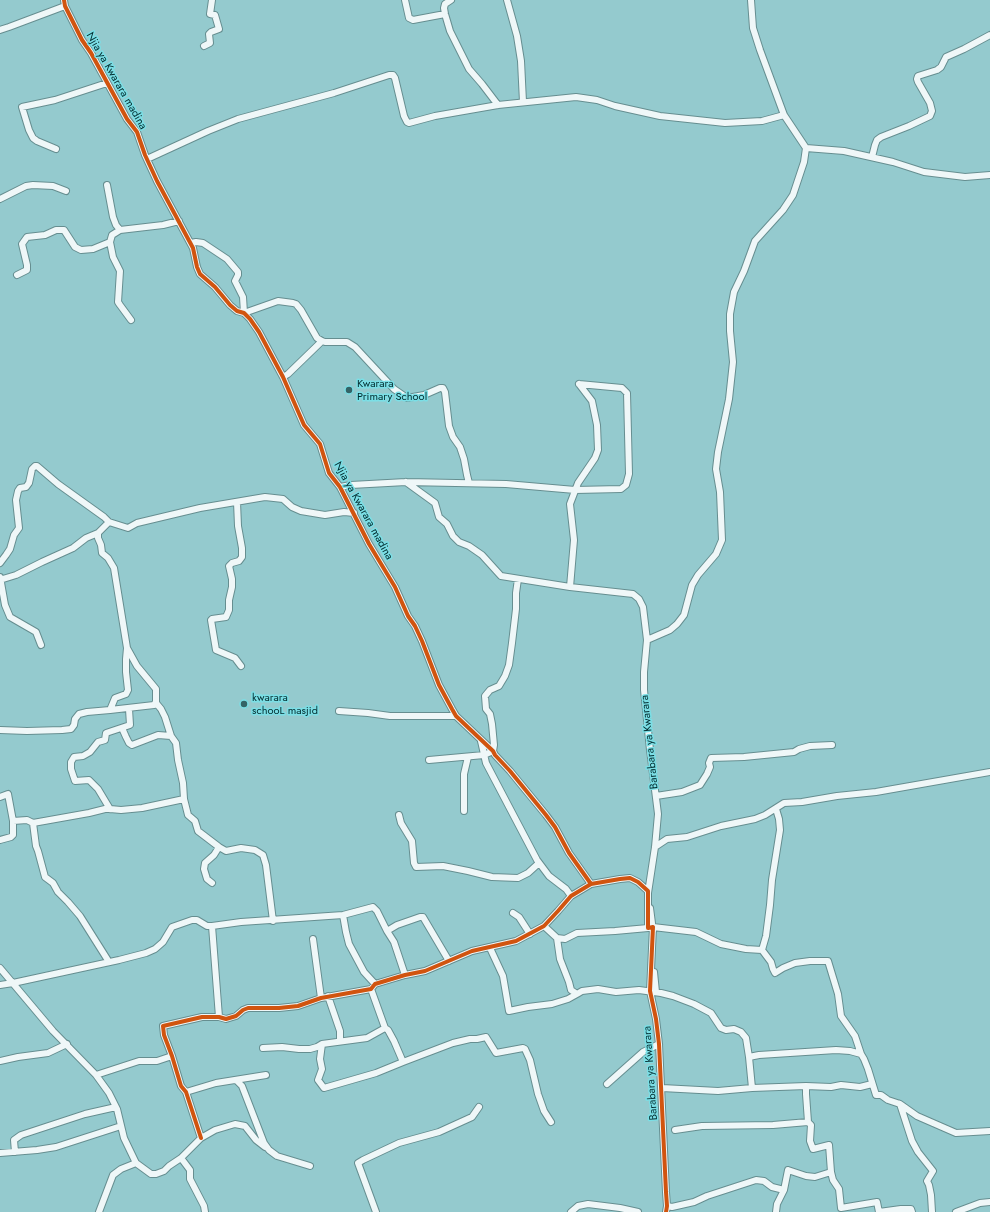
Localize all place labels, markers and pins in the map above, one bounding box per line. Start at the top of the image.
place label: Kwarara Primary School [357,377,427,403]
marker: Kwarara Primary School [344,385,354,395]
place label: kwarara schooL masjid [252,691,318,717]
marker: kwarara schooL masjid [239,699,249,709]

